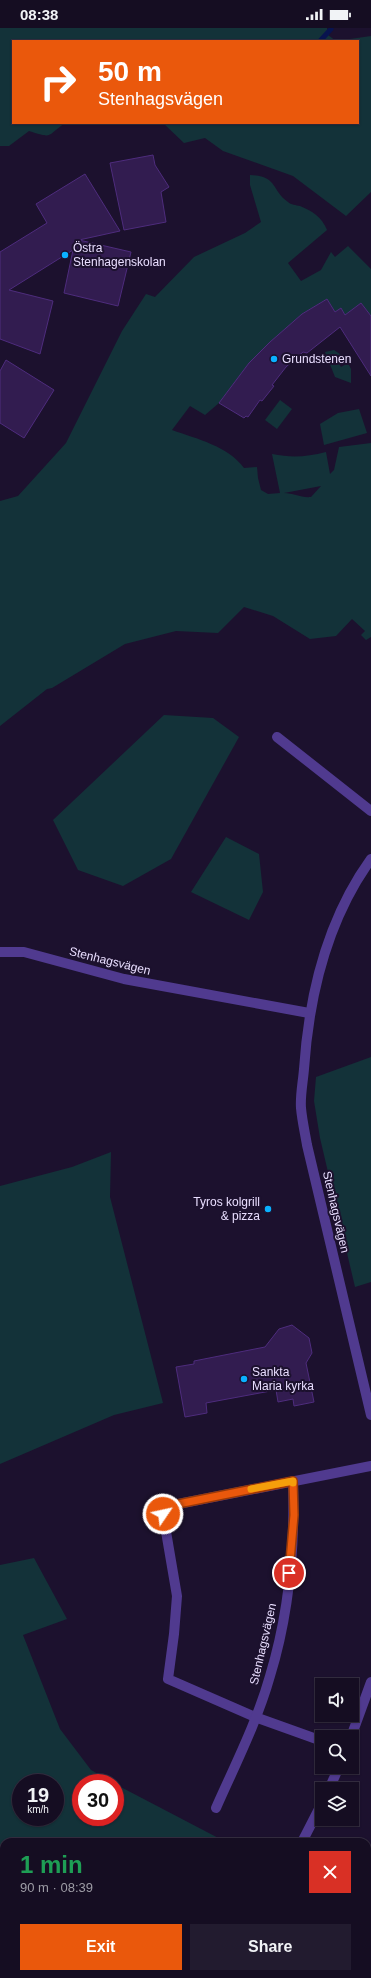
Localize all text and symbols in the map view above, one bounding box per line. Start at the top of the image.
text: 08:38 [20,6,58,23]
icon: right [32,56,84,108]
text: 50 m [98,56,162,87]
text: Stenhagsvägen [98,89,223,109]
place label: Östra Stenhagenskolan [73,241,166,269]
marker: Östra Stenhagenskolan [60,250,70,260]
place label: Grundstenen [282,352,351,366]
marker: Grundstenen [269,354,279,364]
street label: Stenhagsvägen [68,944,152,978]
street label: Stenhagsvägen [320,1170,352,1254]
place label: Tyros kolgrill & pizza [193,1195,260,1223]
marker: Tyros kolgrill & pizza [263,1204,273,1214]
place label: Sankta Maria kyrka [252,1365,314,1393]
marker: Sankta Maria kyrka [239,1374,249,1384]
position arrow [142,1493,184,1535]
pin [272,1556,306,1590]
icon: arrive [278,1562,300,1584]
street label: Stenhagsvägen [247,1602,279,1686]
map controls [315,1678,359,1826]
button: sound [315,1678,359,1722]
button: search [315,1730,359,1774]
speed limit sign: 30 [72,1774,124,1826]
button: layers [315,1782,359,1826]
text: 19 [27,1784,49,1806]
text: km/h [27,1804,49,1815]
text: 1 min [20,1851,83,1878]
button: close [309,1851,351,1893]
text: 90 m · 08:39 [20,1880,93,1895]
button: Exit [20,1924,182,1970]
button: Share [190,1924,351,1970]

